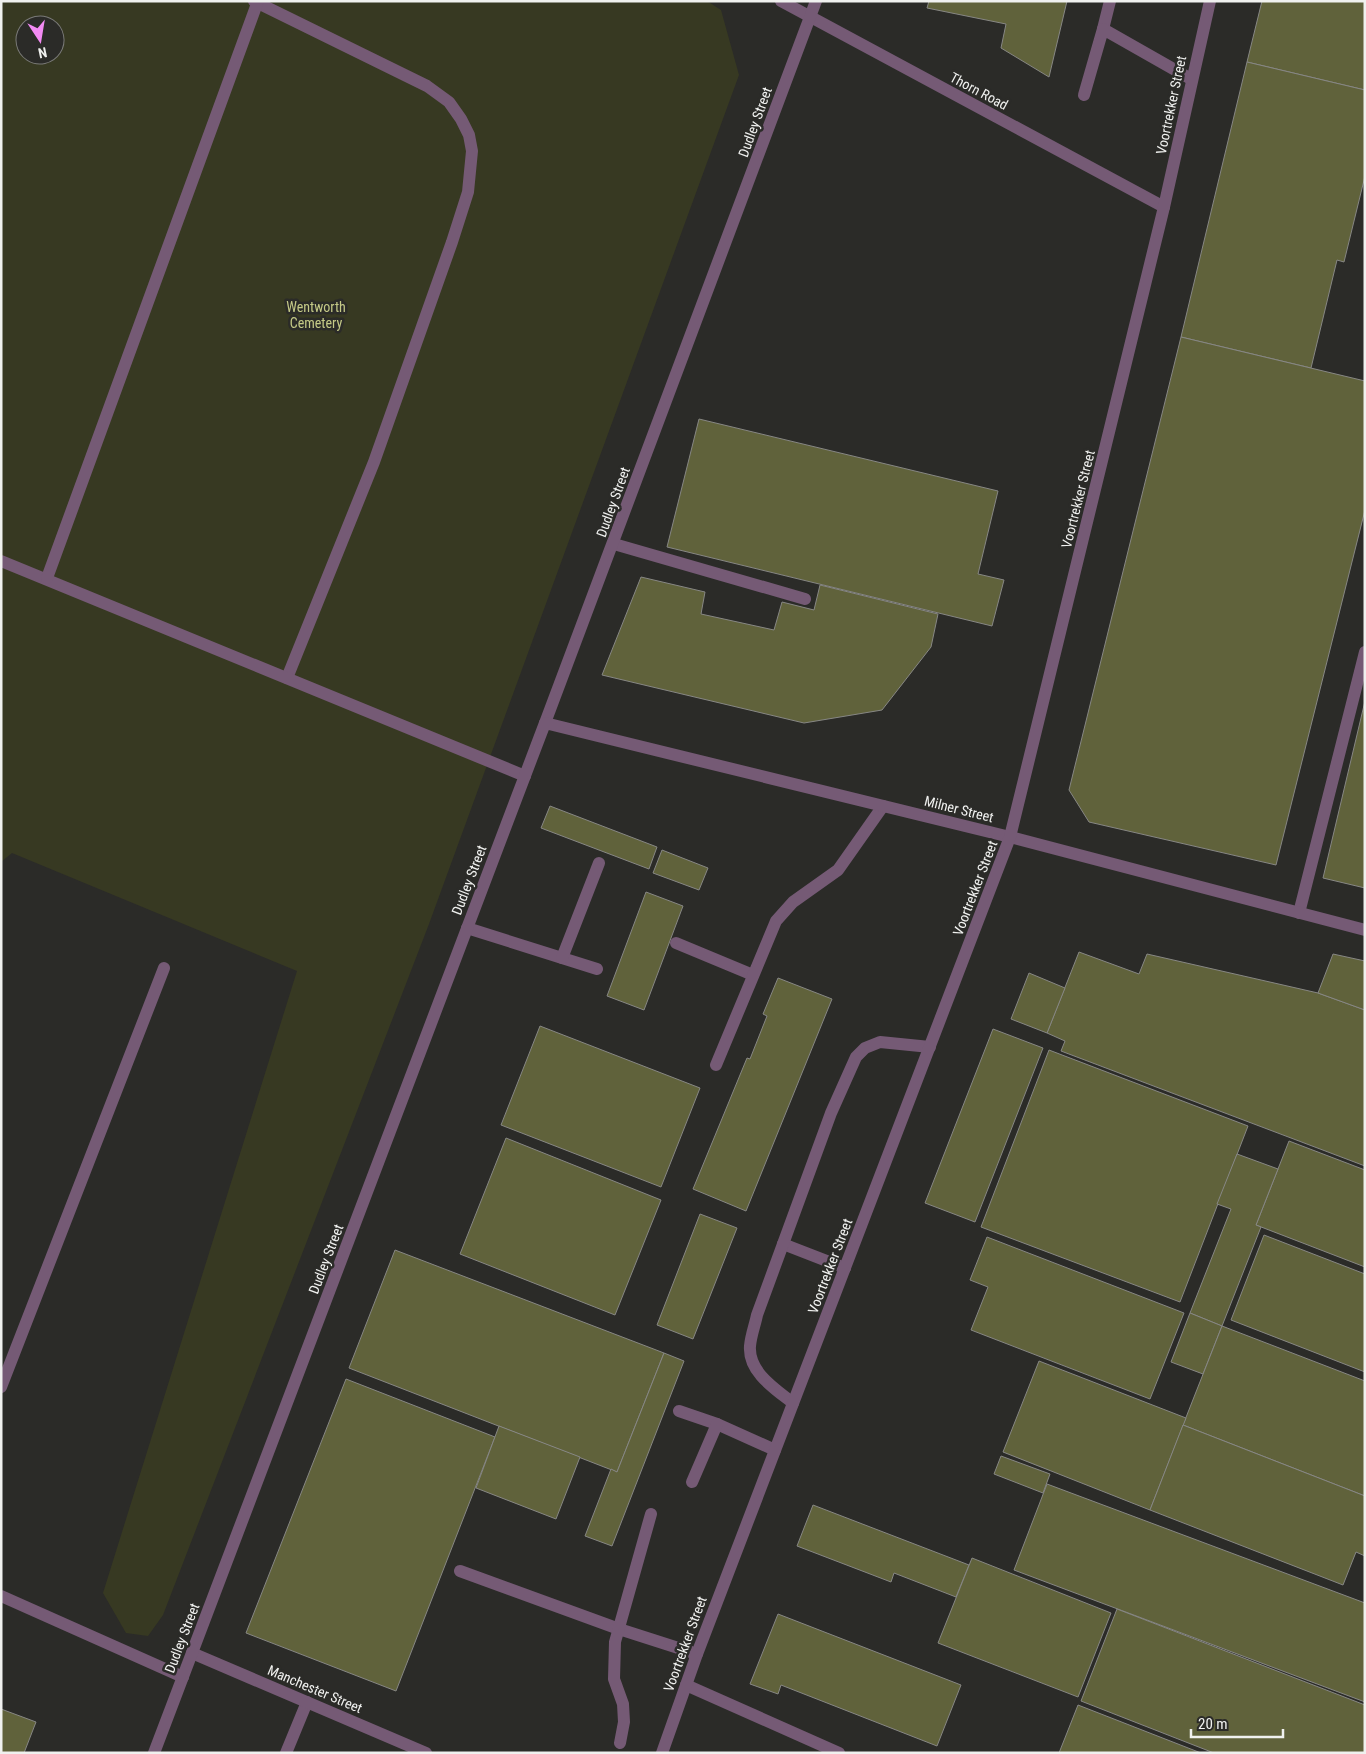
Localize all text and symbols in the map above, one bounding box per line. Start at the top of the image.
north arrow [15,15,65,65]
text: N [37,44,49,61]
street label: Voortrekker Street [1153,54,1189,156]
street label: Thorn Road [947,69,1011,113]
street label: Dudley Street [735,85,775,159]
park label: Wentworth Cemetery [286,299,346,331]
street label: Voortrekker Street [1058,448,1098,550]
street label: Dudley Street [593,465,633,539]
street label: Milner Street [923,793,995,825]
street label: Voortrekker Street [950,838,1000,938]
street label: Dudley Street [448,843,490,917]
street label: Voortrekker Street [805,1216,855,1316]
street label: Dudley Street [305,1222,347,1296]
street label: Voortrekker Street [660,1594,710,1694]
street label: Dudley Street [161,1601,203,1675]
street label: Manchester Street [265,1662,365,1716]
scale bar [1191,1706,1284,1738]
text: 20 m [1198,1715,1228,1733]

